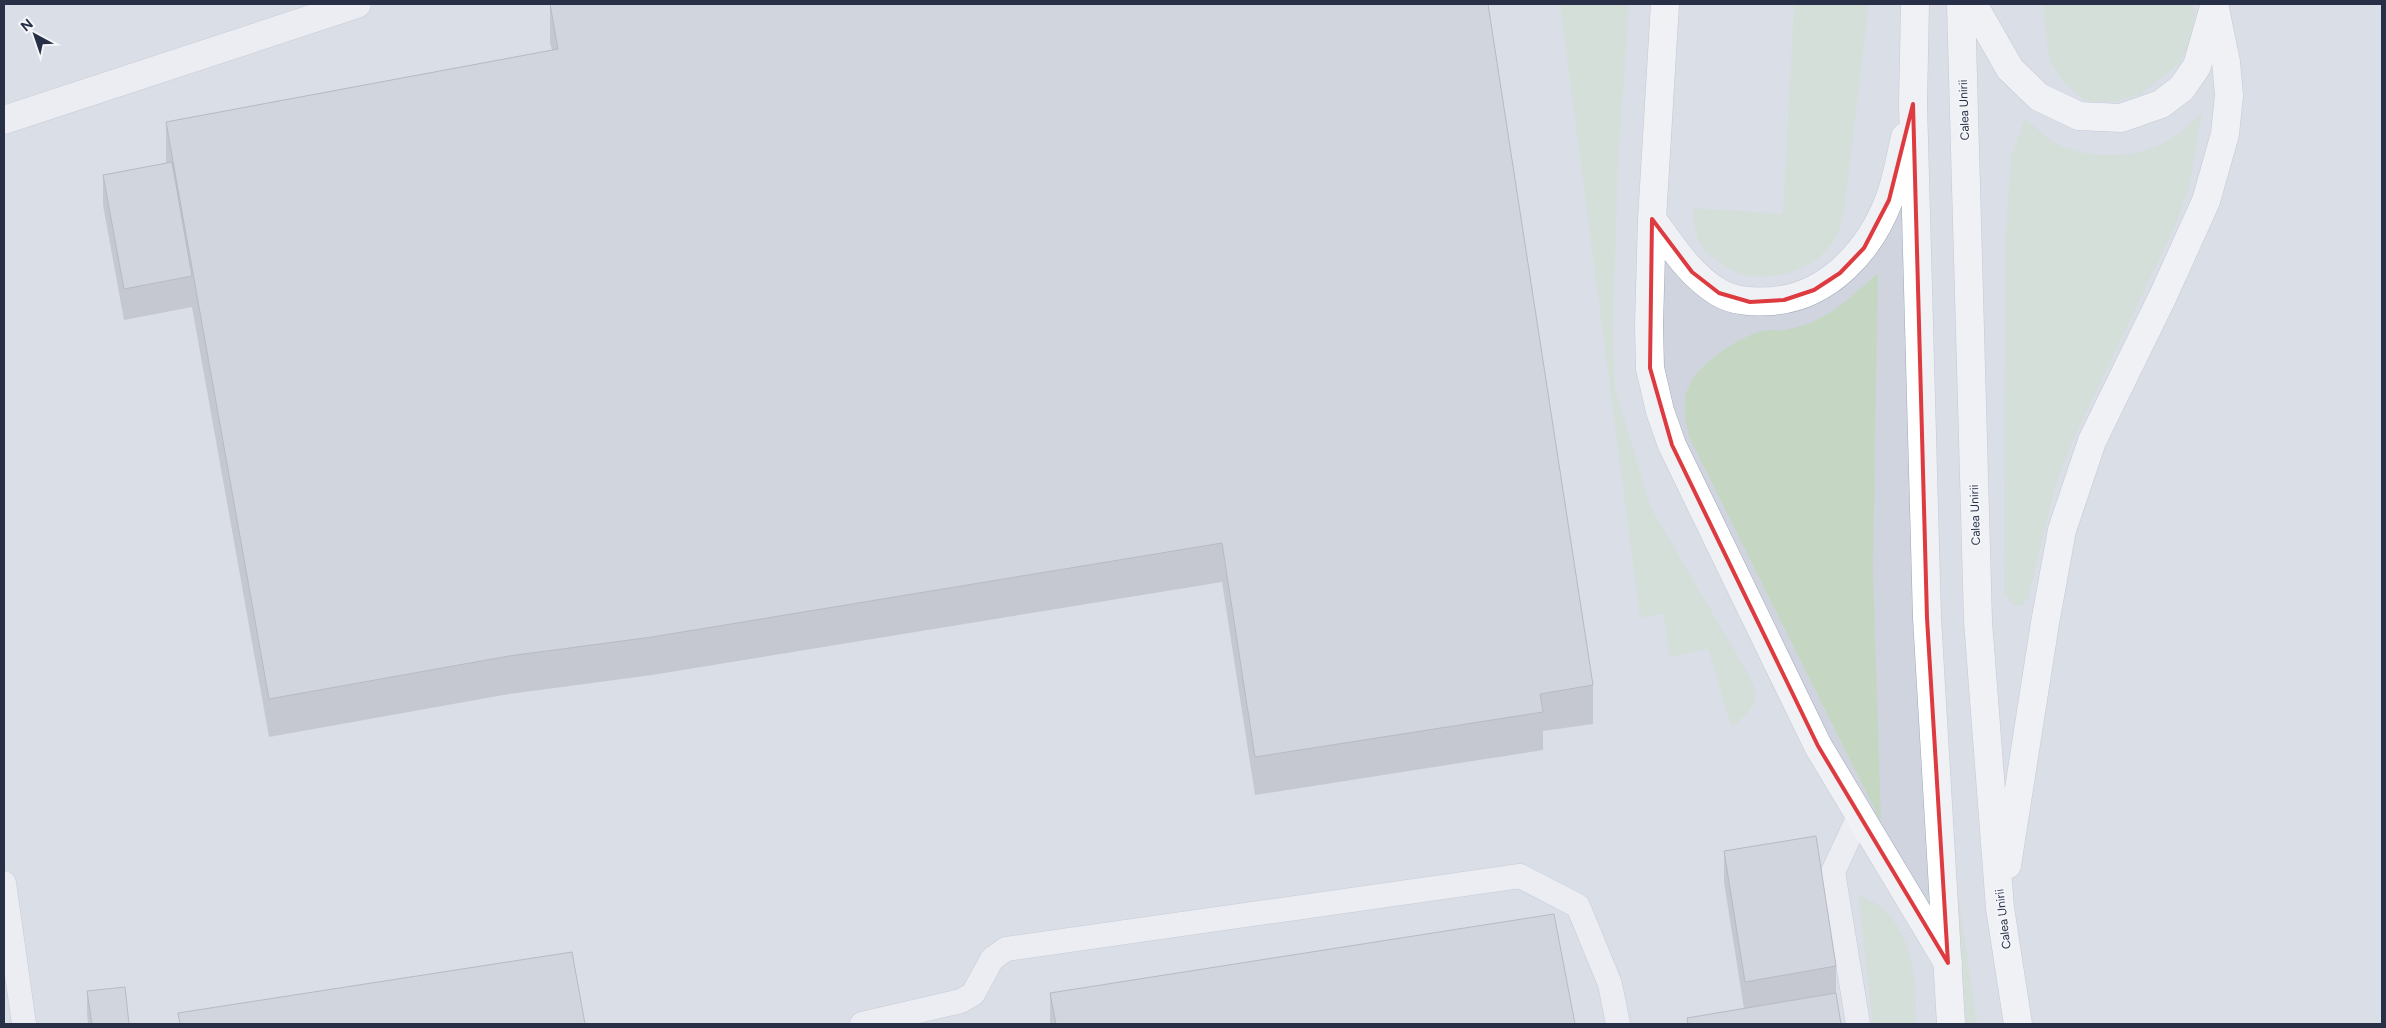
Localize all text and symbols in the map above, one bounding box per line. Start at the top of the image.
north arrow [10,10,60,60]
text: N [17,15,37,35]
street label: Calea Unirii [1956,79,1972,141]
street label: Calea Unirii [1967,484,1983,546]
street label: Calea Unirii [1992,888,2014,950]

